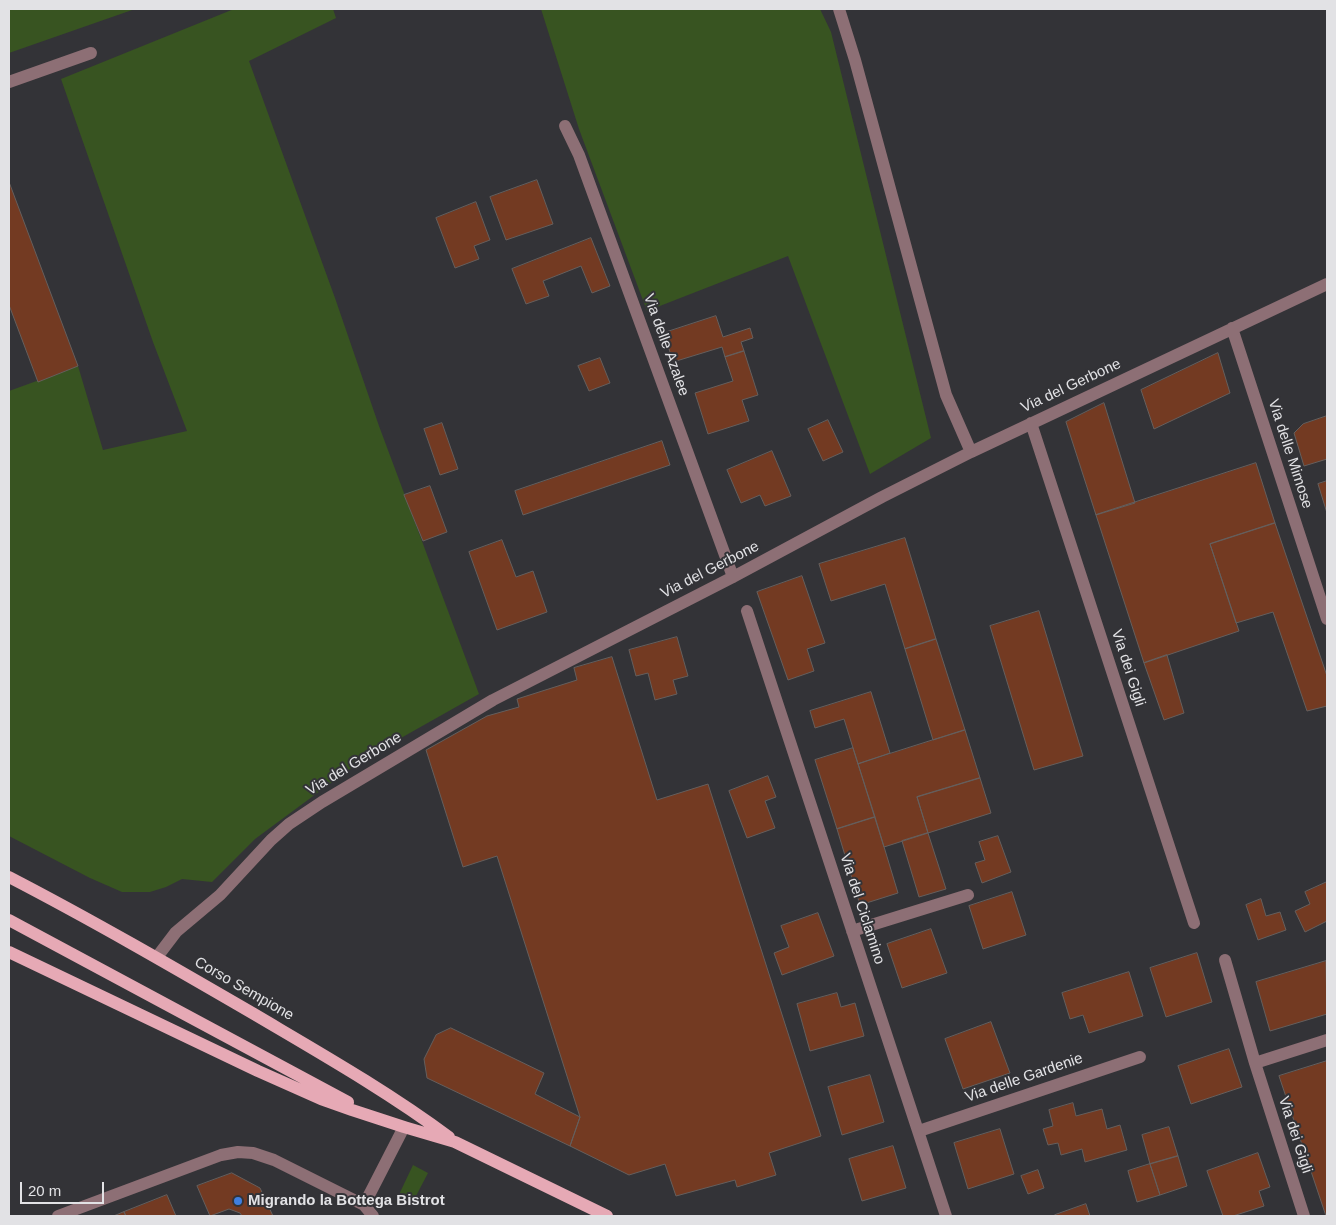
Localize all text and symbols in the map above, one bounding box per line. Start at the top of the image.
street label: Via delle Azalee [639,292,693,398]
street label: Via del Gerbone [1018,355,1124,417]
street label: Via delle Mimose [1264,397,1316,511]
street label: Via del Gerbone [658,537,762,603]
street label: Via dei Gigli [1107,627,1149,709]
street label: Via del Gerbone [303,728,405,800]
street label: Via del Ciclamino [836,851,888,967]
street label: Corso Sempione [191,953,297,1025]
street label: Via delle Gardenie [963,1049,1085,1107]
street label: Via dei Gigli [1274,1094,1316,1176]
scale bar [22,1172,106,1204]
text: 20 m [28,1182,61,1199]
place label: Migrando la Bottega Bistrot [248,1192,445,1210]
marker: Migrando la Bottega Bistrot [232,1195,244,1207]

